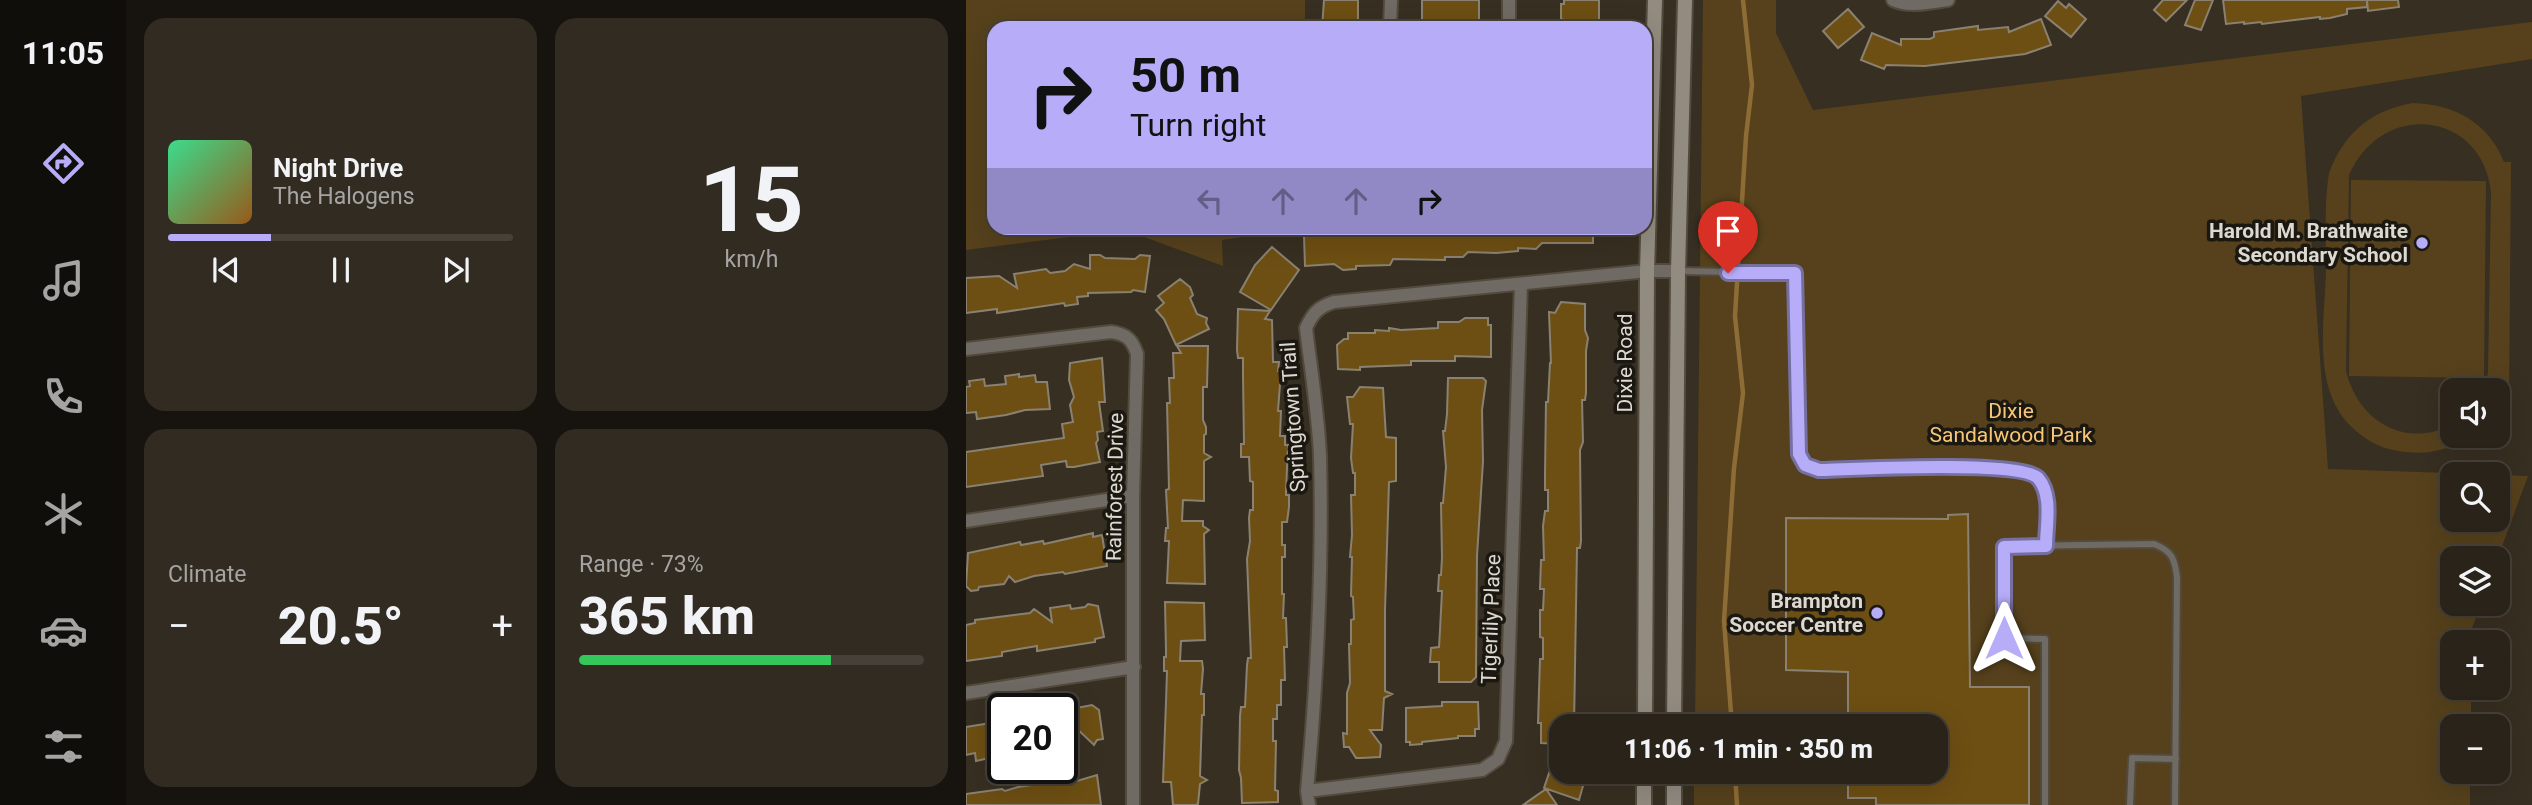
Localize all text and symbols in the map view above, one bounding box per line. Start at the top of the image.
text: 11:05 [22,34,104,72]
text: 50 m [1130,47,1241,104]
icon: right [1015,49,1106,140]
text: Turn right [1130,106,1266,144]
icon: directions [39,139,88,188]
text: 15 [699,147,804,253]
text: Night Drive [273,153,403,183]
icon: left [1191,182,1229,220]
icon: ahead [1264,182,1302,220]
icon: ahead [1337,182,1375,220]
icon: right [1410,182,1448,220]
text: The Halogens [273,183,415,210]
pin [1698,201,1758,273]
icon: arrive [1709,212,1747,250]
place label: Harold M. Brathwaite Secondary School [2209,219,2408,267]
marker: Harold M. Brathwaite Secondary School [2414,235,2430,251]
text: km/h [725,246,779,273]
icon: previous [207,251,245,289]
icon: pause [322,251,360,289]
icon: next [437,251,475,289]
icon: music [39,256,88,305]
street label: Dixie Road [1613,314,1637,412]
street label: Springtown Trail [1276,341,1310,493]
icon: phone [39,372,88,421]
map controls [2440,378,2510,784]
button: sound [2440,378,2510,448]
park label: Dixie Sandalwood Park [1930,399,2093,447]
street label: Rainforest Drive [1102,413,1128,561]
button: search [2440,462,2510,532]
icon: climate [39,489,88,538]
button: layers [2440,546,2510,616]
text: Range · 73% [579,551,704,578]
street label: Tigerlily Place [1477,554,1505,684]
text: Climate [168,561,247,588]
text: 365 km [579,586,755,647]
place label: Brampton Soccer Centre [1729,589,1863,637]
text: 20.5° [278,596,404,657]
position arrow [1967,601,2041,675]
text: − [168,604,190,648]
text: + [491,604,513,648]
marker: Brampton Soccer Centre [1869,605,1885,621]
icon: car [39,606,88,655]
button: + [2440,630,2510,700]
speed limit sign: 20 [987,693,1078,784]
button: − [2440,714,2510,784]
icon: filters [39,722,88,771]
text: 11:06 · 1 min · 350 m [1624,734,1873,764]

